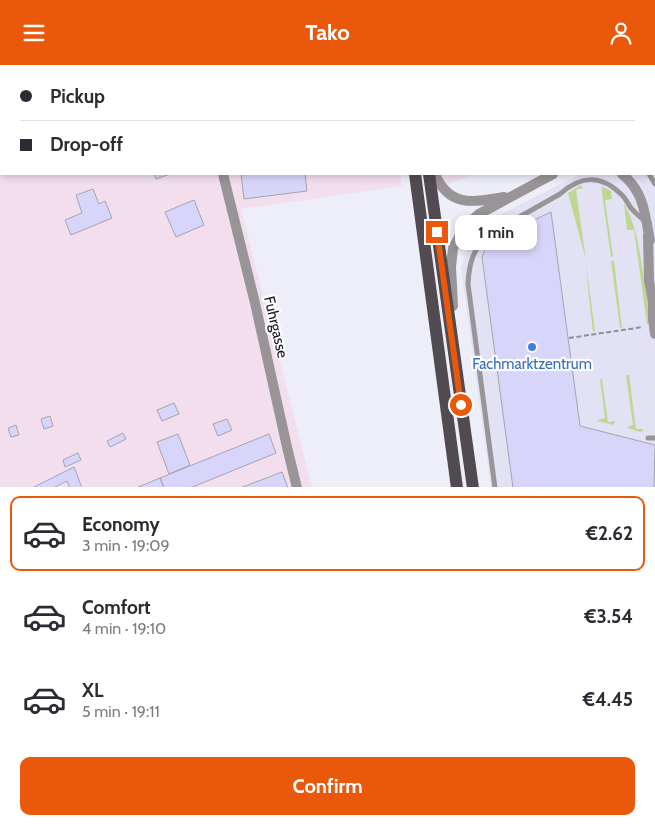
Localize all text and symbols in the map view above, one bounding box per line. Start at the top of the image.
icon: menu [20,19,48,47]
text: Tako [305,19,350,46]
icon: person [607,19,635,47]
text: Pickup [50,85,105,108]
text: Drop-off [50,133,123,156]
callout: 1 min [454,215,537,249]
route end [426,221,448,243]
text: 1 min [478,223,514,242]
street label: Fuhrgasse [260,294,292,360]
marker: Fachmarktzentrum [526,341,538,353]
place label: Fachmarktzentrum [472,355,592,373]
route start [450,394,472,416]
icon: car [22,511,67,556]
text: Economy [82,513,160,536]
text: €2.62 [586,522,633,545]
text: 3 min · 19:09 [82,536,170,555]
icon: car [22,594,67,639]
text: Comfort [82,596,151,619]
text: €3.54 [584,605,633,628]
text: 4 min · 19:10 [82,619,166,638]
icon: car [22,677,67,722]
text: XL [82,679,103,702]
text: €4.45 [583,688,633,711]
text: 5 min · 19:11 [82,702,160,721]
button: Confirm [20,757,635,815]

